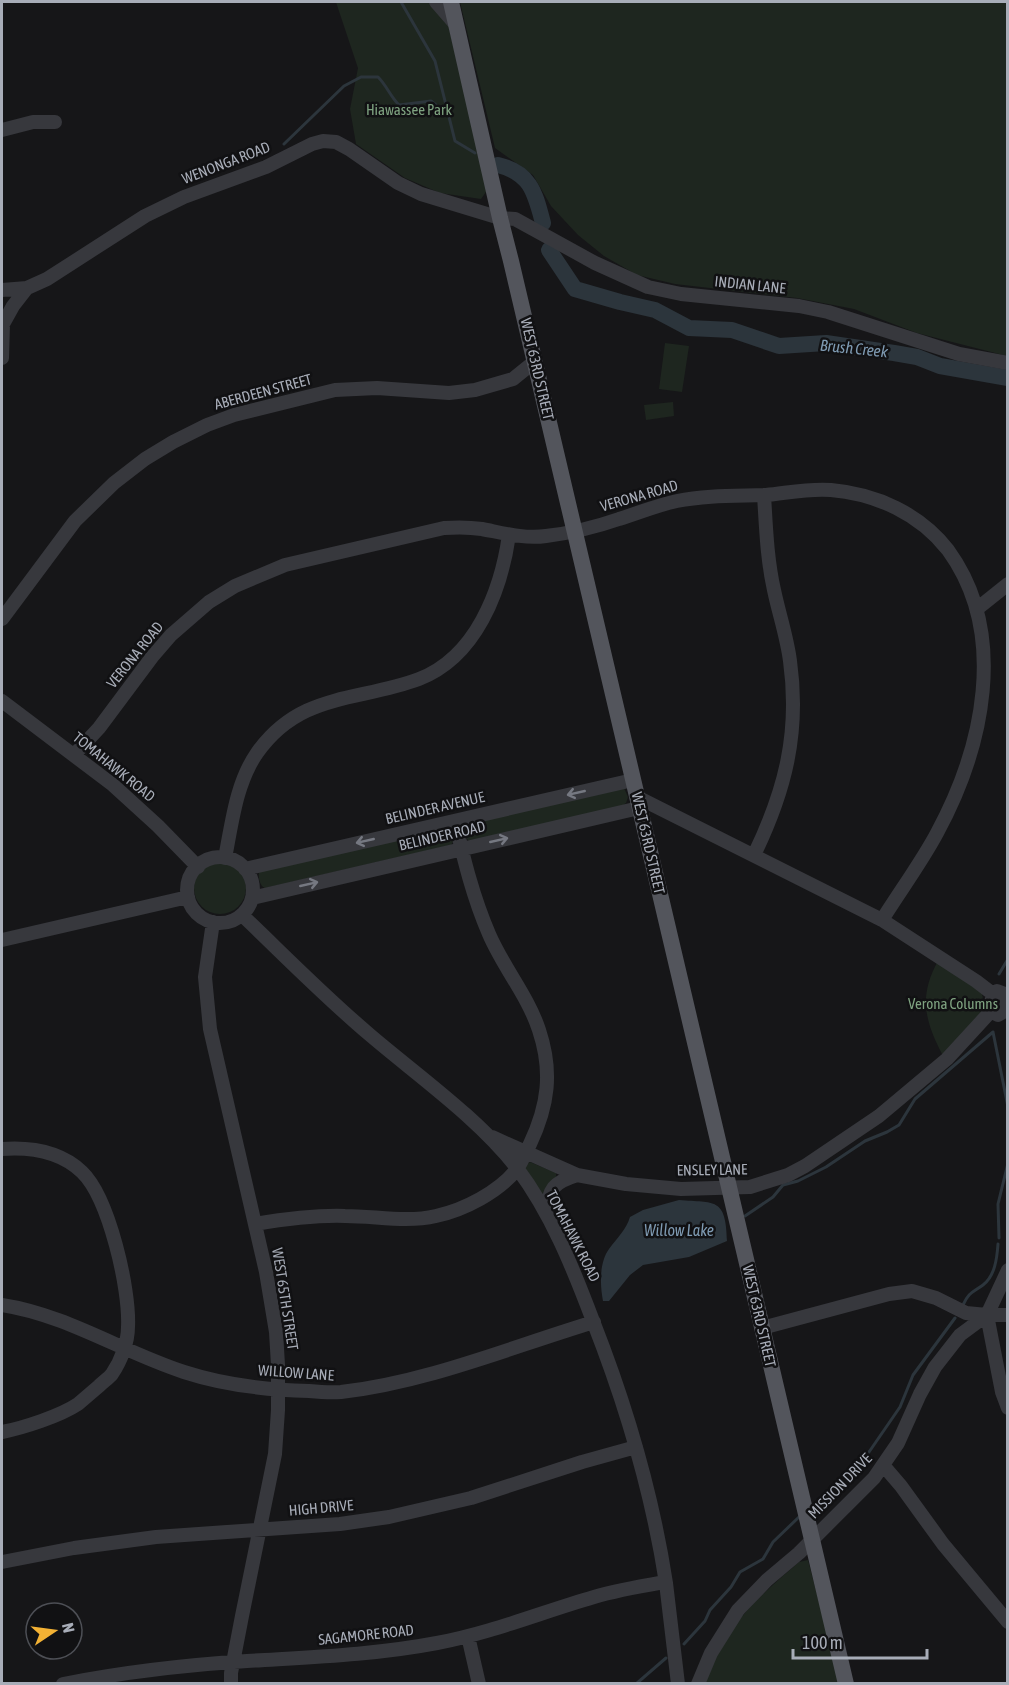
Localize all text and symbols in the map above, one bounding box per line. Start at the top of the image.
park label: Hiawassee Park [366,101,452,118]
street label: WENONGA ROAD [179,138,272,187]
street label: INDIAN LANE [714,272,787,297]
street label: WEST 63RD STREET [518,316,558,422]
water label: Brush Creek [819,335,890,361]
street label: ABERDEEN STREET [212,370,314,413]
street label: VERONA ROAD [598,476,680,515]
street label: VERONA ROAD [103,618,166,691]
street label: TOMAHAWK ROAD [70,728,159,805]
street label: BELINDER AVENUE [384,788,487,827]
one-way arrow [567,788,586,799]
street label: WEST 63RD STREET [629,790,669,896]
street label: BELINDER ROAD [397,817,487,854]
one-way arrow [489,833,508,845]
one-way arrow [356,836,375,848]
one-way arrow [299,878,318,890]
park label: Verona Columns [908,995,998,1012]
street label: ENSLEY LANE [676,1160,748,1179]
street label: TOMAHAWK ROAD [543,1187,604,1284]
water label: Willow Lake [644,1221,714,1239]
street label: WEST 65TH STREET [269,1247,302,1352]
street label: WEST 63RD STREET [740,1263,780,1369]
street label: WILLOW LANE [258,1361,335,1384]
street label: MISSION DRIVE [805,1449,875,1522]
street label: HIGH DRIVE [288,1496,355,1519]
north arrow [24,1601,84,1661]
text: N [59,1621,78,1634]
street label: SAGAMORE ROAD [318,1621,414,1648]
scale bar [793,1622,926,1660]
text: 100 m [802,1632,843,1653]

